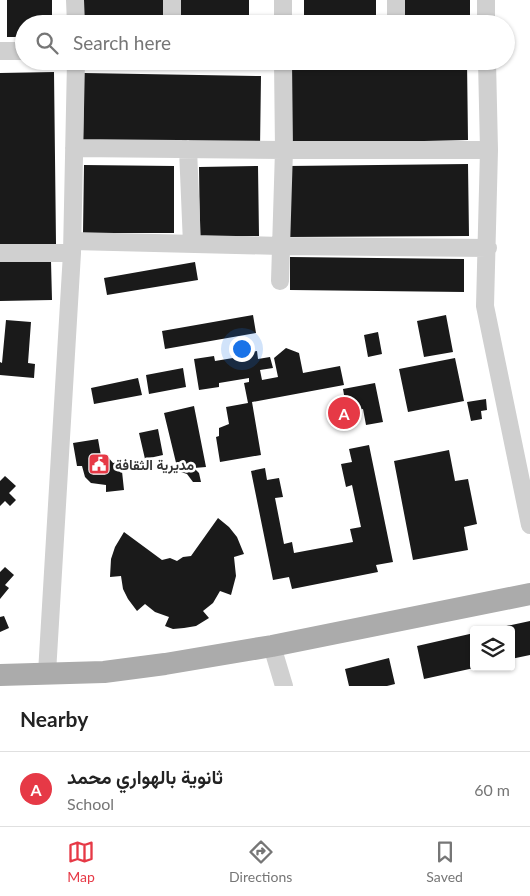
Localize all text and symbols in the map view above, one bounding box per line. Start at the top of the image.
search box [15,15,515,70]
icon: search [33,29,61,57]
text: Search here [73,31,171,54]
your location [229,336,255,362]
pin: A [328,394,360,432]
public building icon: مديرية الثقافة [87,452,111,476]
place label: مديرية الثقافة [115,456,194,474]
map controls [470,626,515,671]
button: layers [470,626,515,671]
text: Nearby [20,706,88,731]
text: ثانوية بالهواري محمد [67,765,223,788]
text: A [30,780,42,799]
text: 60 m [474,780,510,799]
text: School [67,794,114,813]
tab: Map [67,838,95,885]
tab: Directions [229,838,292,885]
tab: Saved [426,838,463,885]

